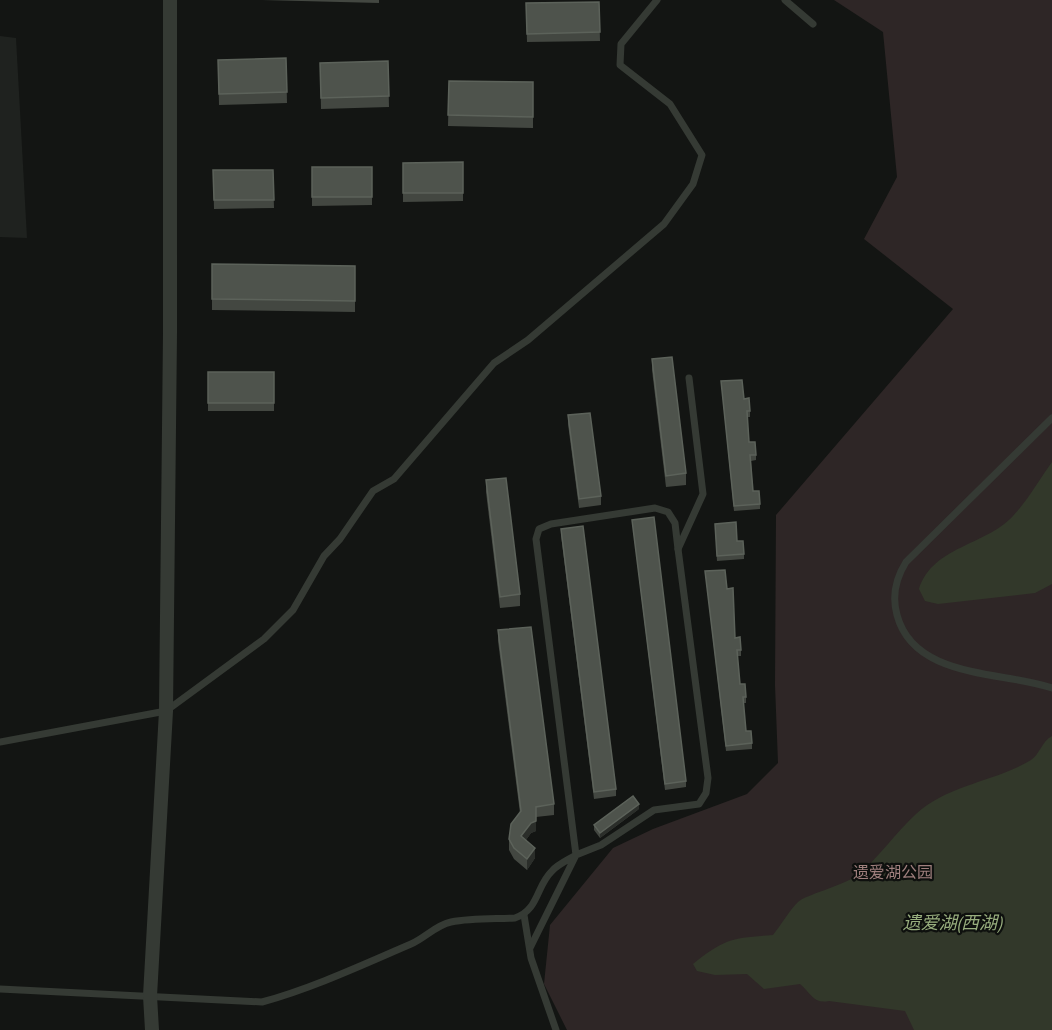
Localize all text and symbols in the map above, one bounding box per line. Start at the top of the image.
park label: 遗爱湖公园 [853,862,933,882]
water label: 遗爱湖(西湖) [903,911,1003,934]

